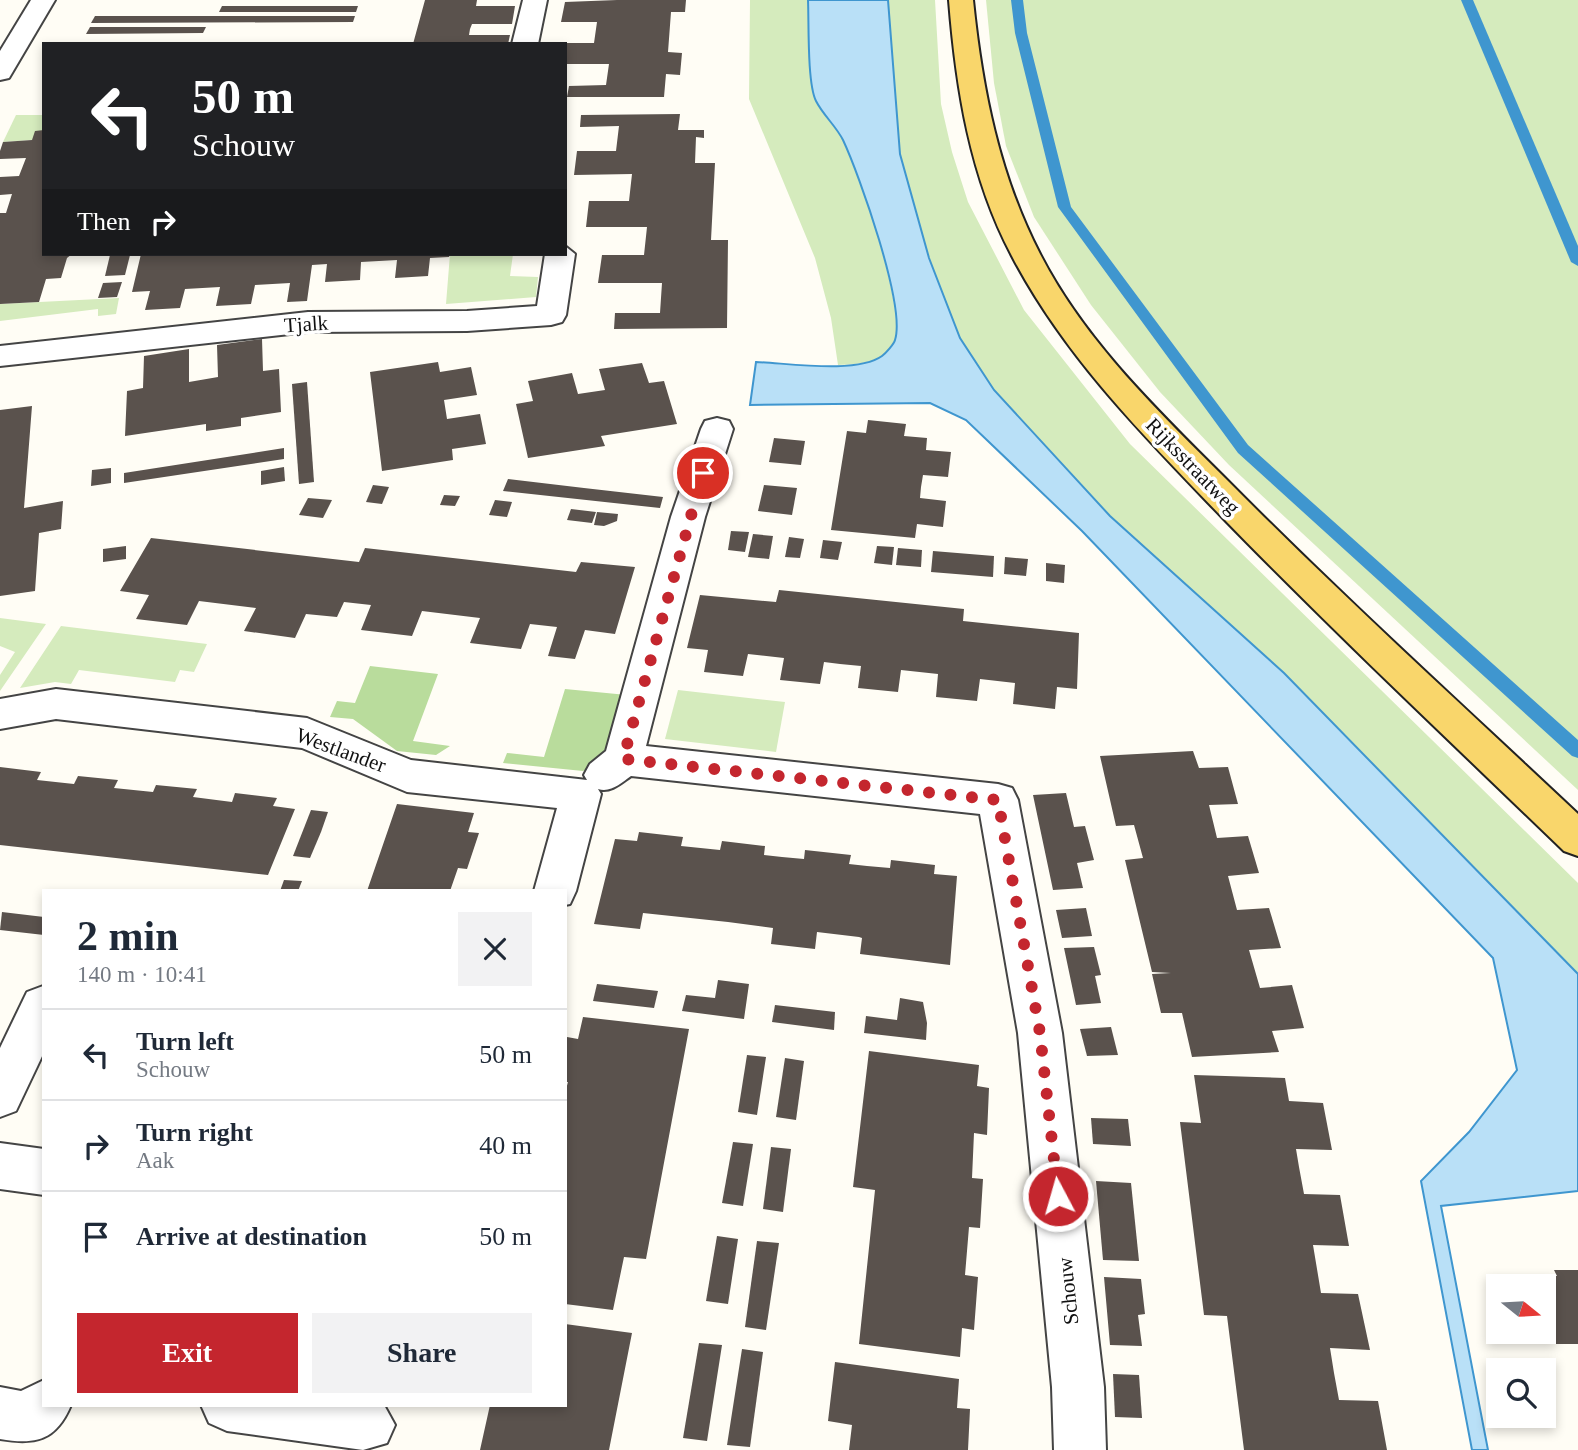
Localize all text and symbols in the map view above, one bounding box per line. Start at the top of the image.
text: 50 m [192,69,294,124]
icon: left [77,70,168,161]
text: Schouw [192,127,295,163]
icon: right [144,203,182,241]
text: Then [77,207,130,236]
street label: Tjalk [283,310,329,338]
street label: Rijksstraatweg [1141,413,1245,520]
pin [673,443,733,503]
icon: arrive [684,454,722,492]
street label: Westlander [293,723,389,777]
button: close [458,912,532,986]
text: 2 min [77,913,179,959]
text: 140 m · 10:41 [77,962,207,987]
text: Turn left [136,1027,234,1056]
icon: left [77,1036,115,1074]
text: 50 m [479,1040,532,1069]
text: Schouw [136,1057,210,1082]
text: Turn right [136,1118,253,1147]
icon: right [77,1127,115,1165]
text: 40 m [479,1131,532,1160]
text: Aak [136,1148,174,1173]
position arrow [1021,1159,1095,1233]
icon: arrive [77,1218,115,1256]
text: Arrive at destination [136,1222,367,1251]
text: 50 m [479,1222,532,1251]
street label: Schouw [1052,1255,1083,1326]
north arrow [1486,1274,1556,1344]
map controls [1486,1274,1556,1428]
button: Exit [77,1313,298,1393]
button: Share [312,1313,532,1393]
button: search [1486,1358,1556,1428]

